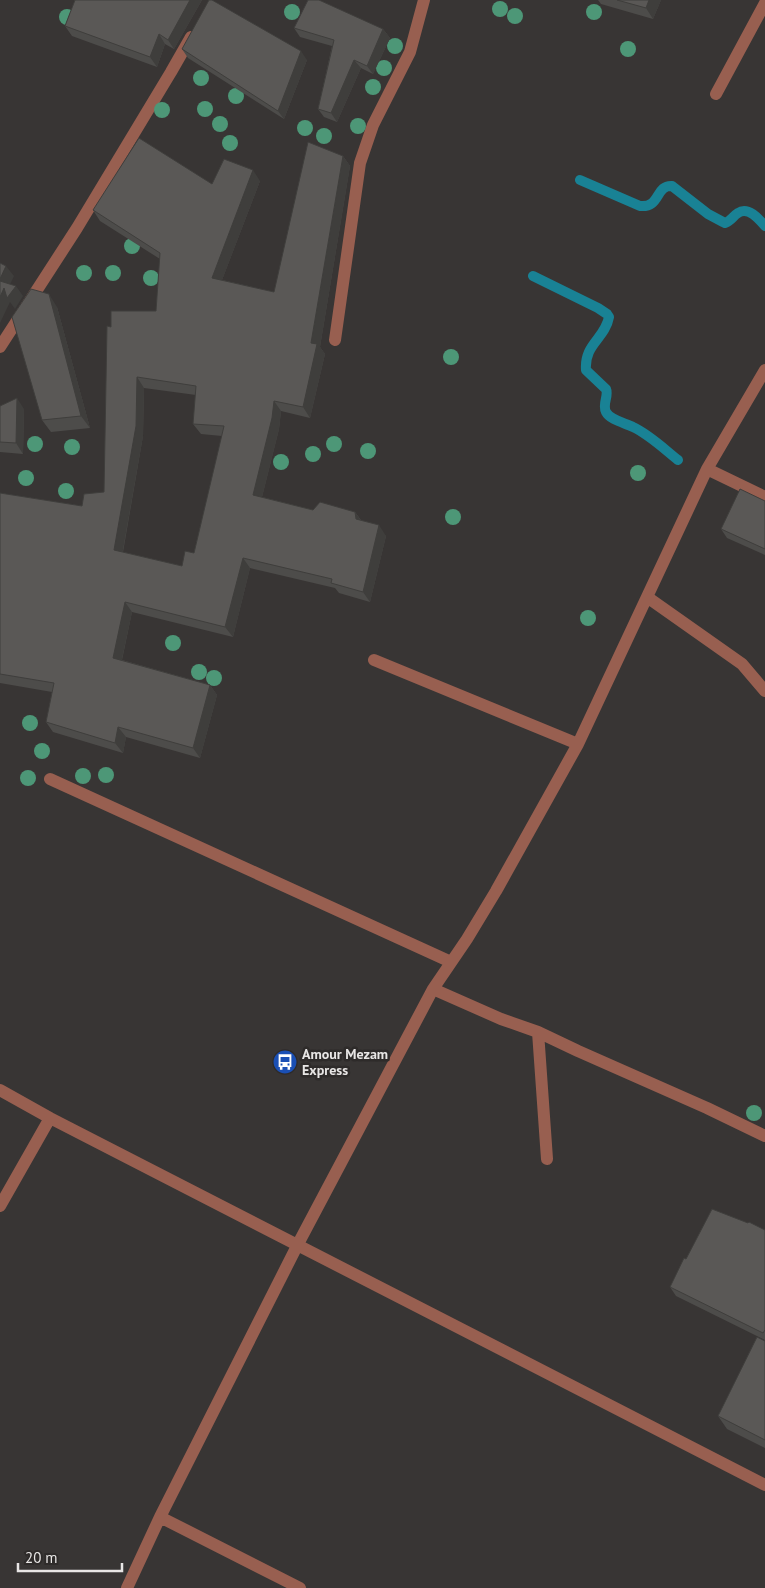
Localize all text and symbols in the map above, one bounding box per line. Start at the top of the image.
place label: Amour Mezam Express [302,1045,388,1079]
bus stop icon: Amour Mezam Express [272,1049,298,1075]
scale bar [18,1540,121,1572]
text: 20 m [25,1548,58,1567]

